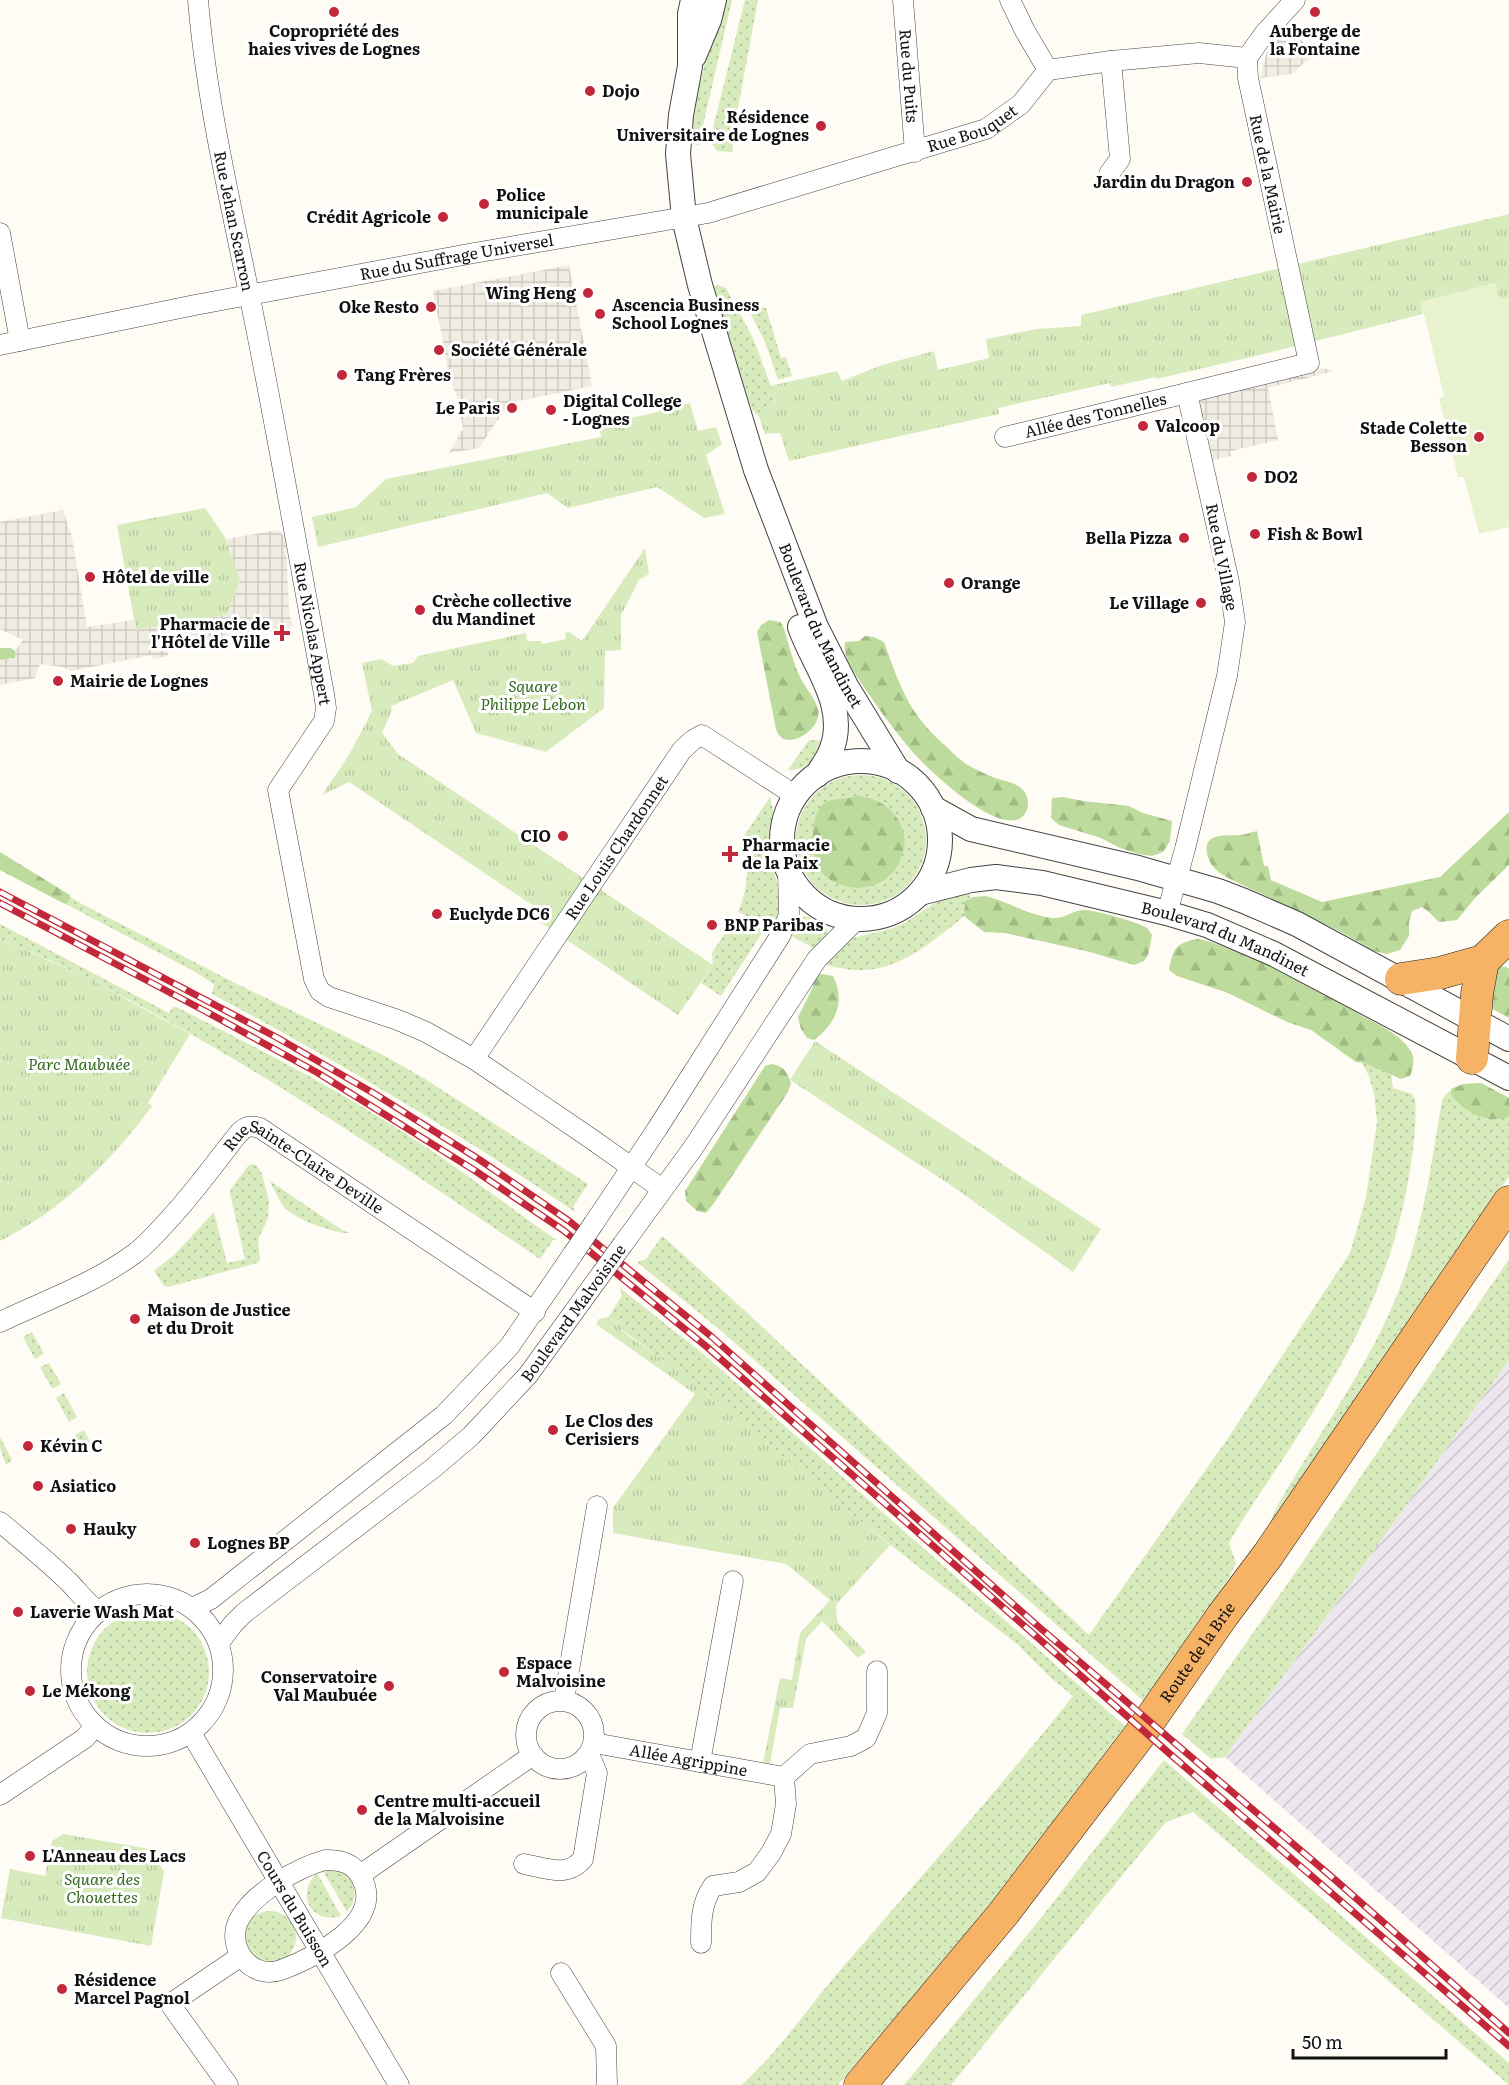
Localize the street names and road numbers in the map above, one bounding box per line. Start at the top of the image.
street label: Rue du Puits [894,28,926,123]
street label: Rue Bouquet [924,97,1022,157]
street label: Rue de la Mairie [1245,112,1293,236]
street label: Rue Jehan Scarron [209,149,261,293]
street label: Rue du Suffrage Universel [357,227,555,285]
street label: Allée des Tonnelles [1022,385,1169,443]
street label: Rue du Village [1201,501,1245,612]
street label: Boulevard du Mandinet [774,539,870,712]
street label: Rue Nicolas Appert [289,560,339,707]
street label: Rue Louis Chardonnet [558,769,673,924]
street label: Boulevard du Mandinet [1139,894,1314,982]
street label: Rue Sainte-Claire Deville [216,1113,389,1219]
street label: Boulevard Malvoisine [514,1238,631,1386]
street label: Route de la Brie [1153,1596,1240,1707]
street label: Allée Agrippine [628,1737,750,1781]
street label: Cours du Buisson [252,1845,340,1971]

